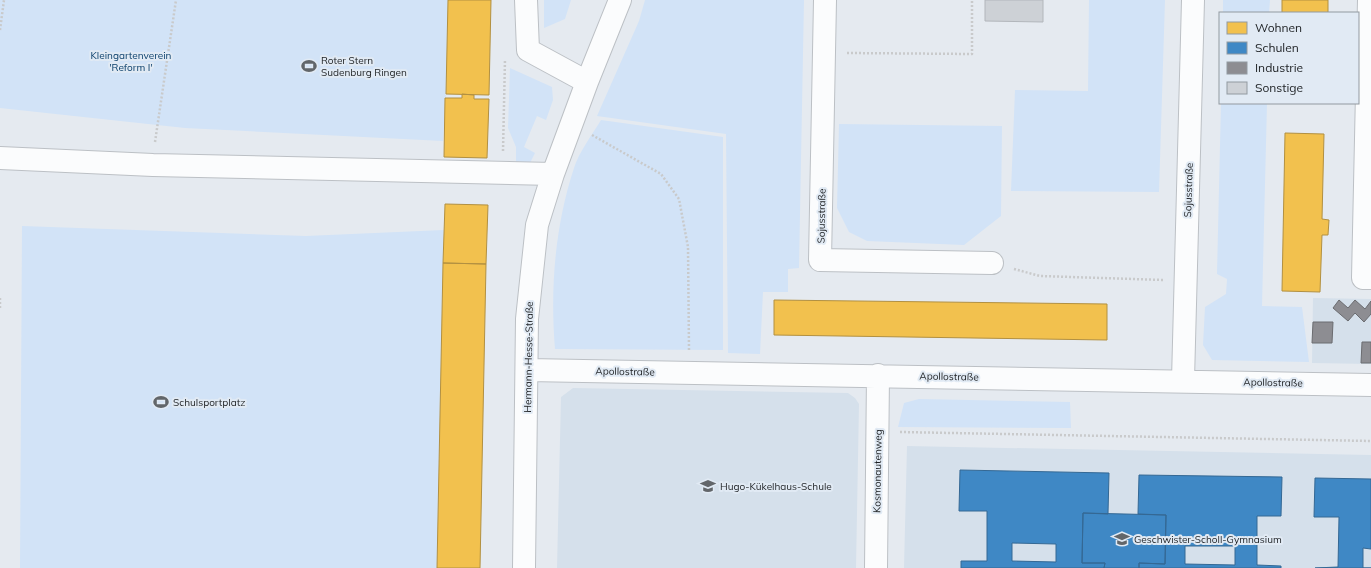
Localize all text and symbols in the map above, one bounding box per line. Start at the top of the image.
legend [1219,12,1359,104]
text: Wohnen [1255,20,1302,35]
text: Schulen [1255,40,1299,55]
park label: Kleingartenverein 'Reform I' [91,49,172,74]
place label: Roter Stern Sudenburg Ringen [321,54,407,79]
sports icon: Roter Stern Sudenburg Ringen [300,57,318,75]
text: Industrie [1255,60,1303,75]
text: Sonstige [1255,80,1303,95]
street label: Sojusstraße [1181,162,1196,218]
street label: Sojusstraße [815,188,828,244]
street label: Hermann-Hesse-Straße [521,301,536,413]
street label: Apollostraße [595,364,655,379]
street label: Apollostraße [919,369,979,384]
street label: Apollostraße [1243,375,1303,390]
sports icon: Schulsportplatz [152,393,170,411]
place label: Schulsportplatz [173,396,245,409]
street label: Kosmonautenweg [870,429,885,513]
school or university icon: Hugo-Kükelhaus-Schule [699,477,717,495]
place label: Hugo-Kükelhaus-Schule [720,480,832,493]
school or university icon: Geschwister-Scholl-Gymnasium [1113,530,1131,548]
place label: Geschwister-Scholl-Gymnasium [1134,533,1282,546]

